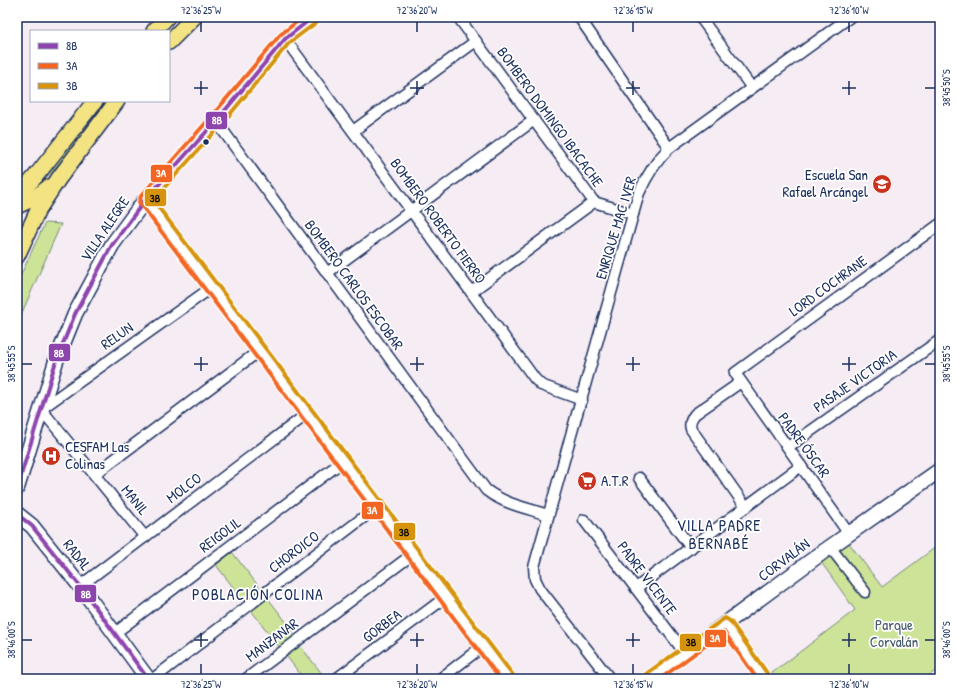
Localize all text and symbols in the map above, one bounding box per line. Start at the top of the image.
text: 72°36'25"W [181,4,222,17]
text: 72°36'20"W [397,4,438,17]
text: 72°36'15"W [613,4,653,17]
text: 72°36'10"W [829,4,870,17]
legend [30,30,170,102]
text: 8B [66,37,77,54]
street label: BOMBERO DOMINGO IBACACHE [492,42,609,191]
text: 3A [66,57,77,74]
text: 38°45'50"S [940,69,953,107]
text: 3B [66,77,77,94]
line badge: 8B [205,111,228,130]
text: 8B [212,113,223,127]
unlabelled marker [201,137,211,147]
street label: BOMBERO ROBERTO FIERRO [386,154,491,288]
line badge: 3A [150,164,173,183]
place label: Escuela San Rafael Arcángel [782,164,868,202]
text: 3A [156,166,167,180]
school or university icon: Escuela San Rafael Arcángel [871,173,893,195]
street label: ENRIQUE MAC IVER [590,174,641,282]
line badge: 3B [144,188,167,207]
text: 3B [150,191,161,205]
street label: VILLA ALEGRE [75,192,134,265]
street label: BOMBERO CARLOS ESCOBAR [300,215,409,354]
street label: LORD COCHRANE [784,250,871,321]
street label: RELUN [96,317,137,354]
line badge: 8B [48,343,71,362]
street label: PASAJE VICTORIA [809,344,901,417]
text: 38°45'55"S [5,345,18,382]
text: 38°45'55"S [940,345,953,382]
text: 8B [54,346,65,360]
street label: PADRE ÓSCAR [774,408,835,482]
place label: CESFAM Las Colinas [65,436,130,474]
hospital icon: CESFAM Las Colinas [40,445,62,467]
street label: MOLCO [162,467,206,508]
supermarket icon: A.T.R [576,470,598,492]
place label: A.T.R [601,470,629,491]
street label: MANIL [117,480,154,520]
line badge: 3A [361,501,384,520]
text: 3A [367,503,378,517]
street label: REIGOLIL [195,512,245,557]
district label: VILLA PADRE BERNABÉ [677,514,761,554]
line badge: 3B [393,522,416,541]
text: 3B [399,525,410,539]
street label: CHOROICO [264,526,324,578]
street label: CORVALÁN [753,533,814,586]
street label: RADAL [59,535,96,575]
street label: PADRE VICENTE [613,537,682,619]
district label: POBLACIÓN COLINA [192,583,324,605]
line badge: 8B [74,584,97,603]
text: 8B [81,587,92,601]
street label: GORBEA [358,604,406,647]
street label: MANZANAR [241,613,303,666]
park label: Parque Corvalán [870,614,919,652]
text: 38°46'00"S [5,621,18,659]
text: 38°46'00"S [940,621,953,659]
line badge: 3A [704,629,727,648]
text: 3A [710,631,721,645]
line badge: 3B [679,633,702,652]
text: 3B [686,635,697,649]
text: 72°36'25"W [181,678,222,691]
text: 72°36'20"W [397,678,438,691]
text: 72°36'15"W [613,678,653,691]
text: 72°36'10"W [829,678,870,691]

